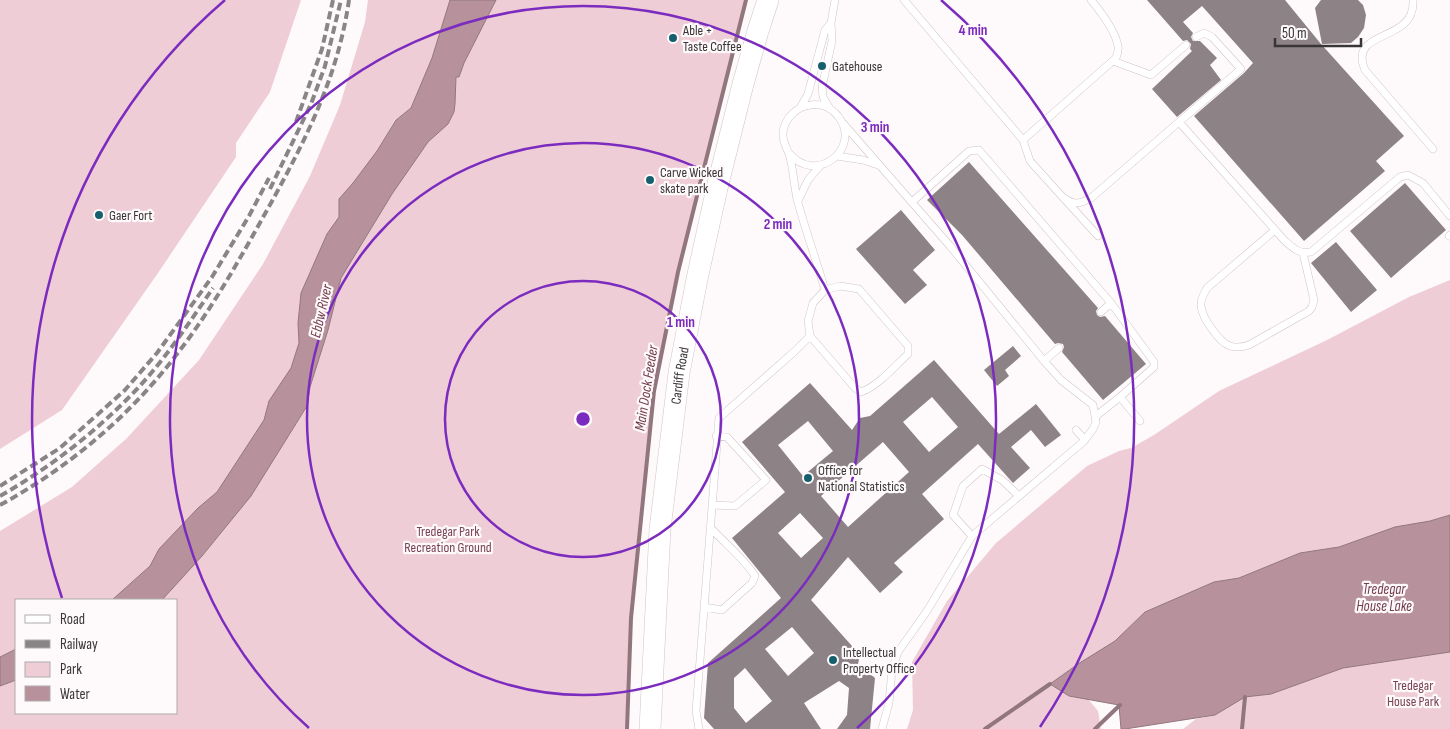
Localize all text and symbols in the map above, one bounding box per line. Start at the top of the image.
scale bar [1275,15,1361,47]
text: 4 min [959,21,987,40]
place label: Able + Taste Coffee [682,22,742,55]
text: 50 m [1282,24,1307,43]
marker: Able + Taste Coffee [667,32,679,44]
place label: Gatehouse [832,58,882,75]
marker: Gatehouse [816,60,828,72]
text: 3 min [861,118,889,137]
place label: Carve Wicked skate park [660,164,723,197]
marker: Carve Wicked skate park [644,174,656,186]
place label: Gaer Fort [109,207,153,224]
marker: Gaer Fort [93,209,105,221]
text: 2 min [764,215,792,234]
water label: Ebbw River [306,282,337,340]
text: 1 min [667,313,695,332]
water label: Main Dock Feeder [630,343,663,432]
street label: Cardiff Road [667,345,693,405]
centre of rings [574,410,592,428]
place label: Office for National Statistics [818,462,904,495]
marker: Office for National Statistics [802,472,814,484]
park label: Tredegar Park Recreation Ground [404,523,492,556]
water label: Tredegar House Lake [1356,580,1412,616]
legend [15,599,178,714]
text: Road [60,610,85,629]
text: Railway [60,635,98,654]
place label: Intellectual Property Office [843,644,915,677]
marker: Intellectual Property Office [827,654,839,666]
text: Park [60,660,82,679]
park label: Tredegar House Park [1387,677,1440,710]
text: Water [60,685,91,704]

